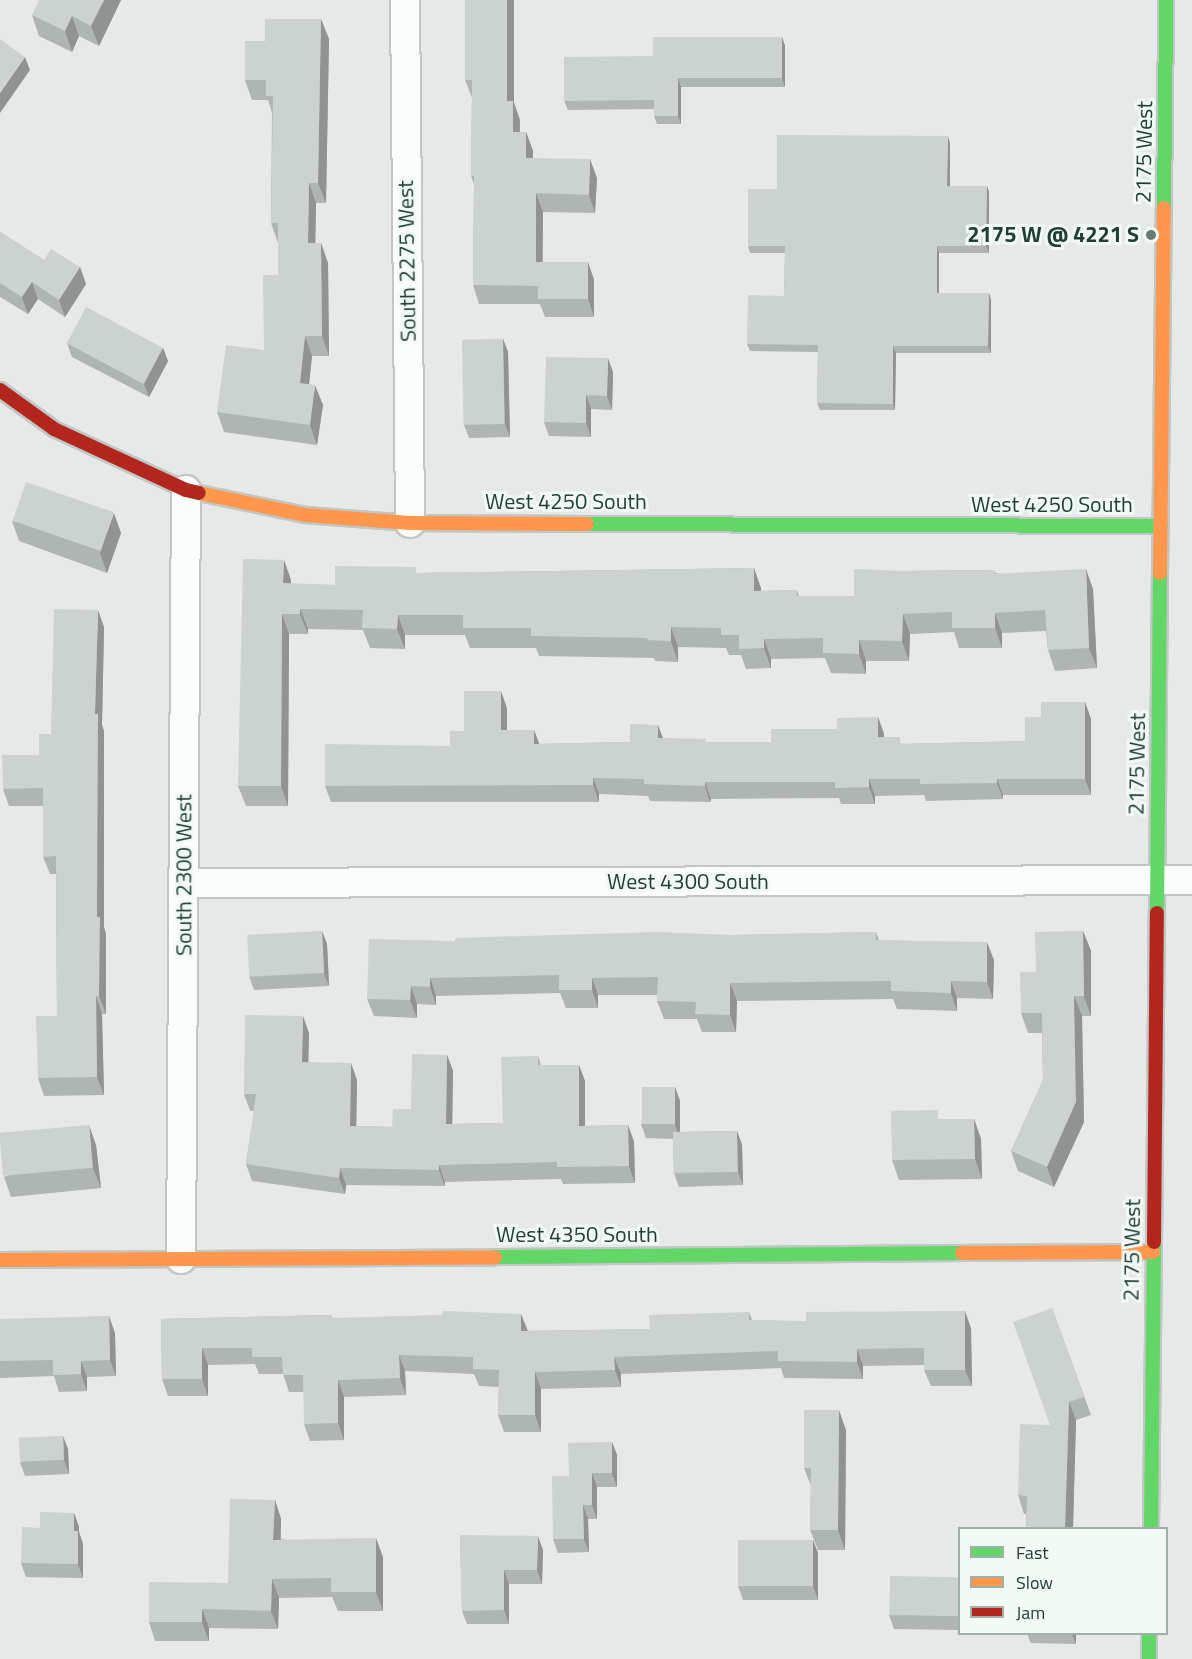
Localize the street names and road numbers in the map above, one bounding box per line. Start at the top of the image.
street label: 2175 West [1130,101,1158,203]
street label: South 2275 West [392,180,422,342]
street label: West 4250 South [485,489,647,515]
street label: West 4250 South [971,492,1133,518]
street label: 2175 West [1123,713,1151,815]
street label: South 2300 West [171,794,197,956]
street label: West 4300 South [607,869,769,895]
street label: 2175 West [1118,1199,1146,1301]
street label: West 4350 South [496,1222,658,1248]

